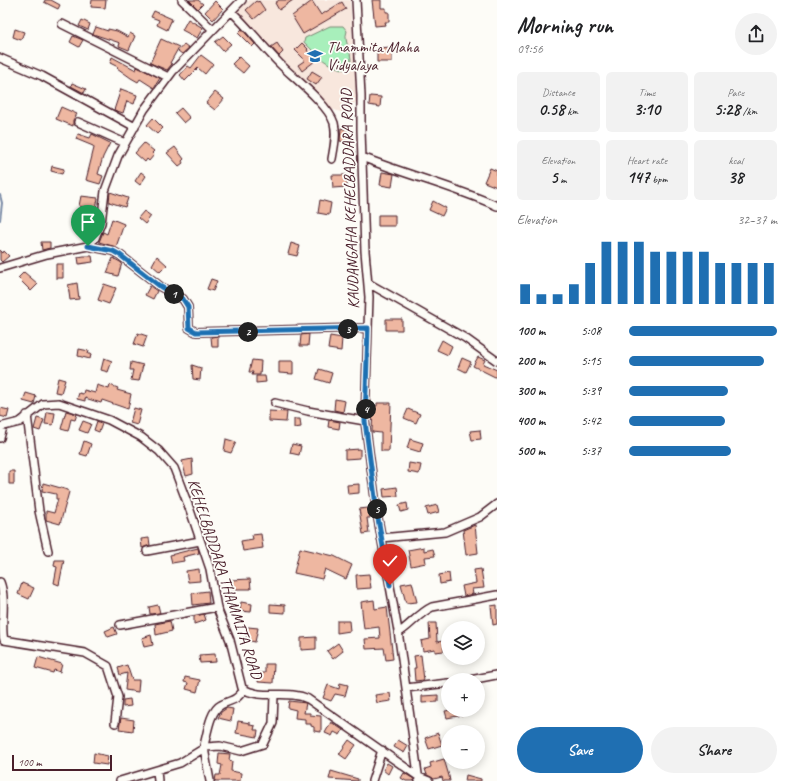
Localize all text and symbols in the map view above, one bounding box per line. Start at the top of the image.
text: Morning run [517,12,613,40]
button: share [735,13,777,55]
place label: Thammita Maha Vidyalaya [327,37,420,75]
text: 09:56 [517,41,543,57]
school or university icon: Thammita Maha Vidyalaya [306,47,324,65]
text: Distance [542,85,575,99]
text: Time [639,85,655,99]
text: Pace [727,85,744,99]
street label: KAUDANGAHA KEHELBADDARA ROAD [336,87,364,309]
text: 0.58 [539,99,565,120]
text: 3:10 [634,99,660,120]
text: 5:28 [714,99,740,120]
text: km [565,104,578,118]
text: /km [740,104,757,118]
text: Elevation [541,153,575,167]
text: Heart rate [627,153,667,167]
text: kcal [728,153,743,167]
text: 5 [550,167,558,188]
text: 147 [627,167,650,188]
text: 38 [728,167,743,188]
text: m [558,172,566,186]
text: bpm [650,172,667,186]
pin [71,205,105,246]
icon: arrive [77,211,99,233]
text: Elevation [517,212,557,228]
text: 32–37 m [737,212,777,228]
pin: 1 [164,284,184,304]
text: 1 [172,287,176,301]
pin: 3 [338,319,358,339]
pin: 2 [238,322,258,342]
text: 3 [346,322,350,336]
text: 100 m [517,323,545,339]
text: 5:08 [581,323,601,339]
text: 2 [246,325,250,339]
text: 200 m [517,353,545,369]
text: 5:15 [581,353,601,369]
text: 300 m [517,383,545,399]
text: 5:39 [581,383,601,399]
pin: 4 [356,399,376,419]
text: 4 [364,402,368,416]
text: 400 m [517,413,545,429]
text: 5:42 [581,413,601,429]
text: 500 m [517,443,545,459]
text: 5:37 [581,443,601,459]
street label: KEHELBADDARA THAMMITA ROAD [183,476,267,683]
pin: 5 [367,499,387,519]
text: 5 [375,502,379,516]
pin [373,544,407,585]
icon: check [379,550,401,572]
map controls [441,621,485,769]
button: layers [441,621,485,665]
button: + [441,673,485,717]
button: − [441,725,485,769]
button: Save [517,727,643,773]
button: Share [651,727,777,773]
scale bar [12,753,112,772]
text: 100 m [18,755,42,769]

